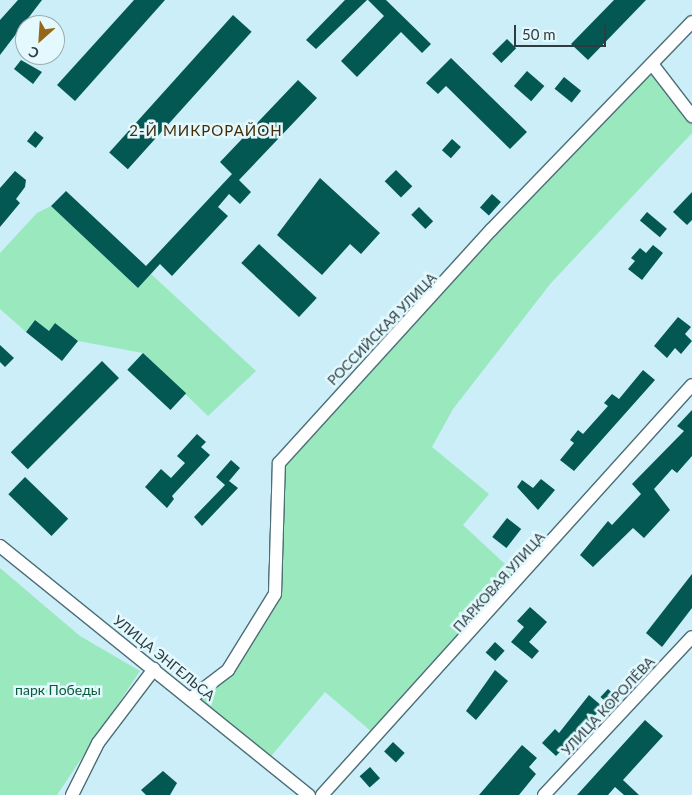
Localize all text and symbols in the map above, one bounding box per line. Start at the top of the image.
north arrow [15,15,65,65]
scale bar [517,15,610,47]
text: 50 m [522,25,556,43]
text: С [26,43,42,63]
district label: 2-Й МИКРОРАЙОН [128,122,284,140]
street label: РОССИЙСКАЯ УЛИЦА [324,269,440,389]
street label: ПАРКОВАЯ УЛИЦА [450,529,548,635]
street label: УЛИЦА ЭНГЕЛЬСА [110,612,218,704]
street label: УЛИЦА КОРОЛЁВА [558,653,658,759]
park label: парк Победы [15,682,101,698]

